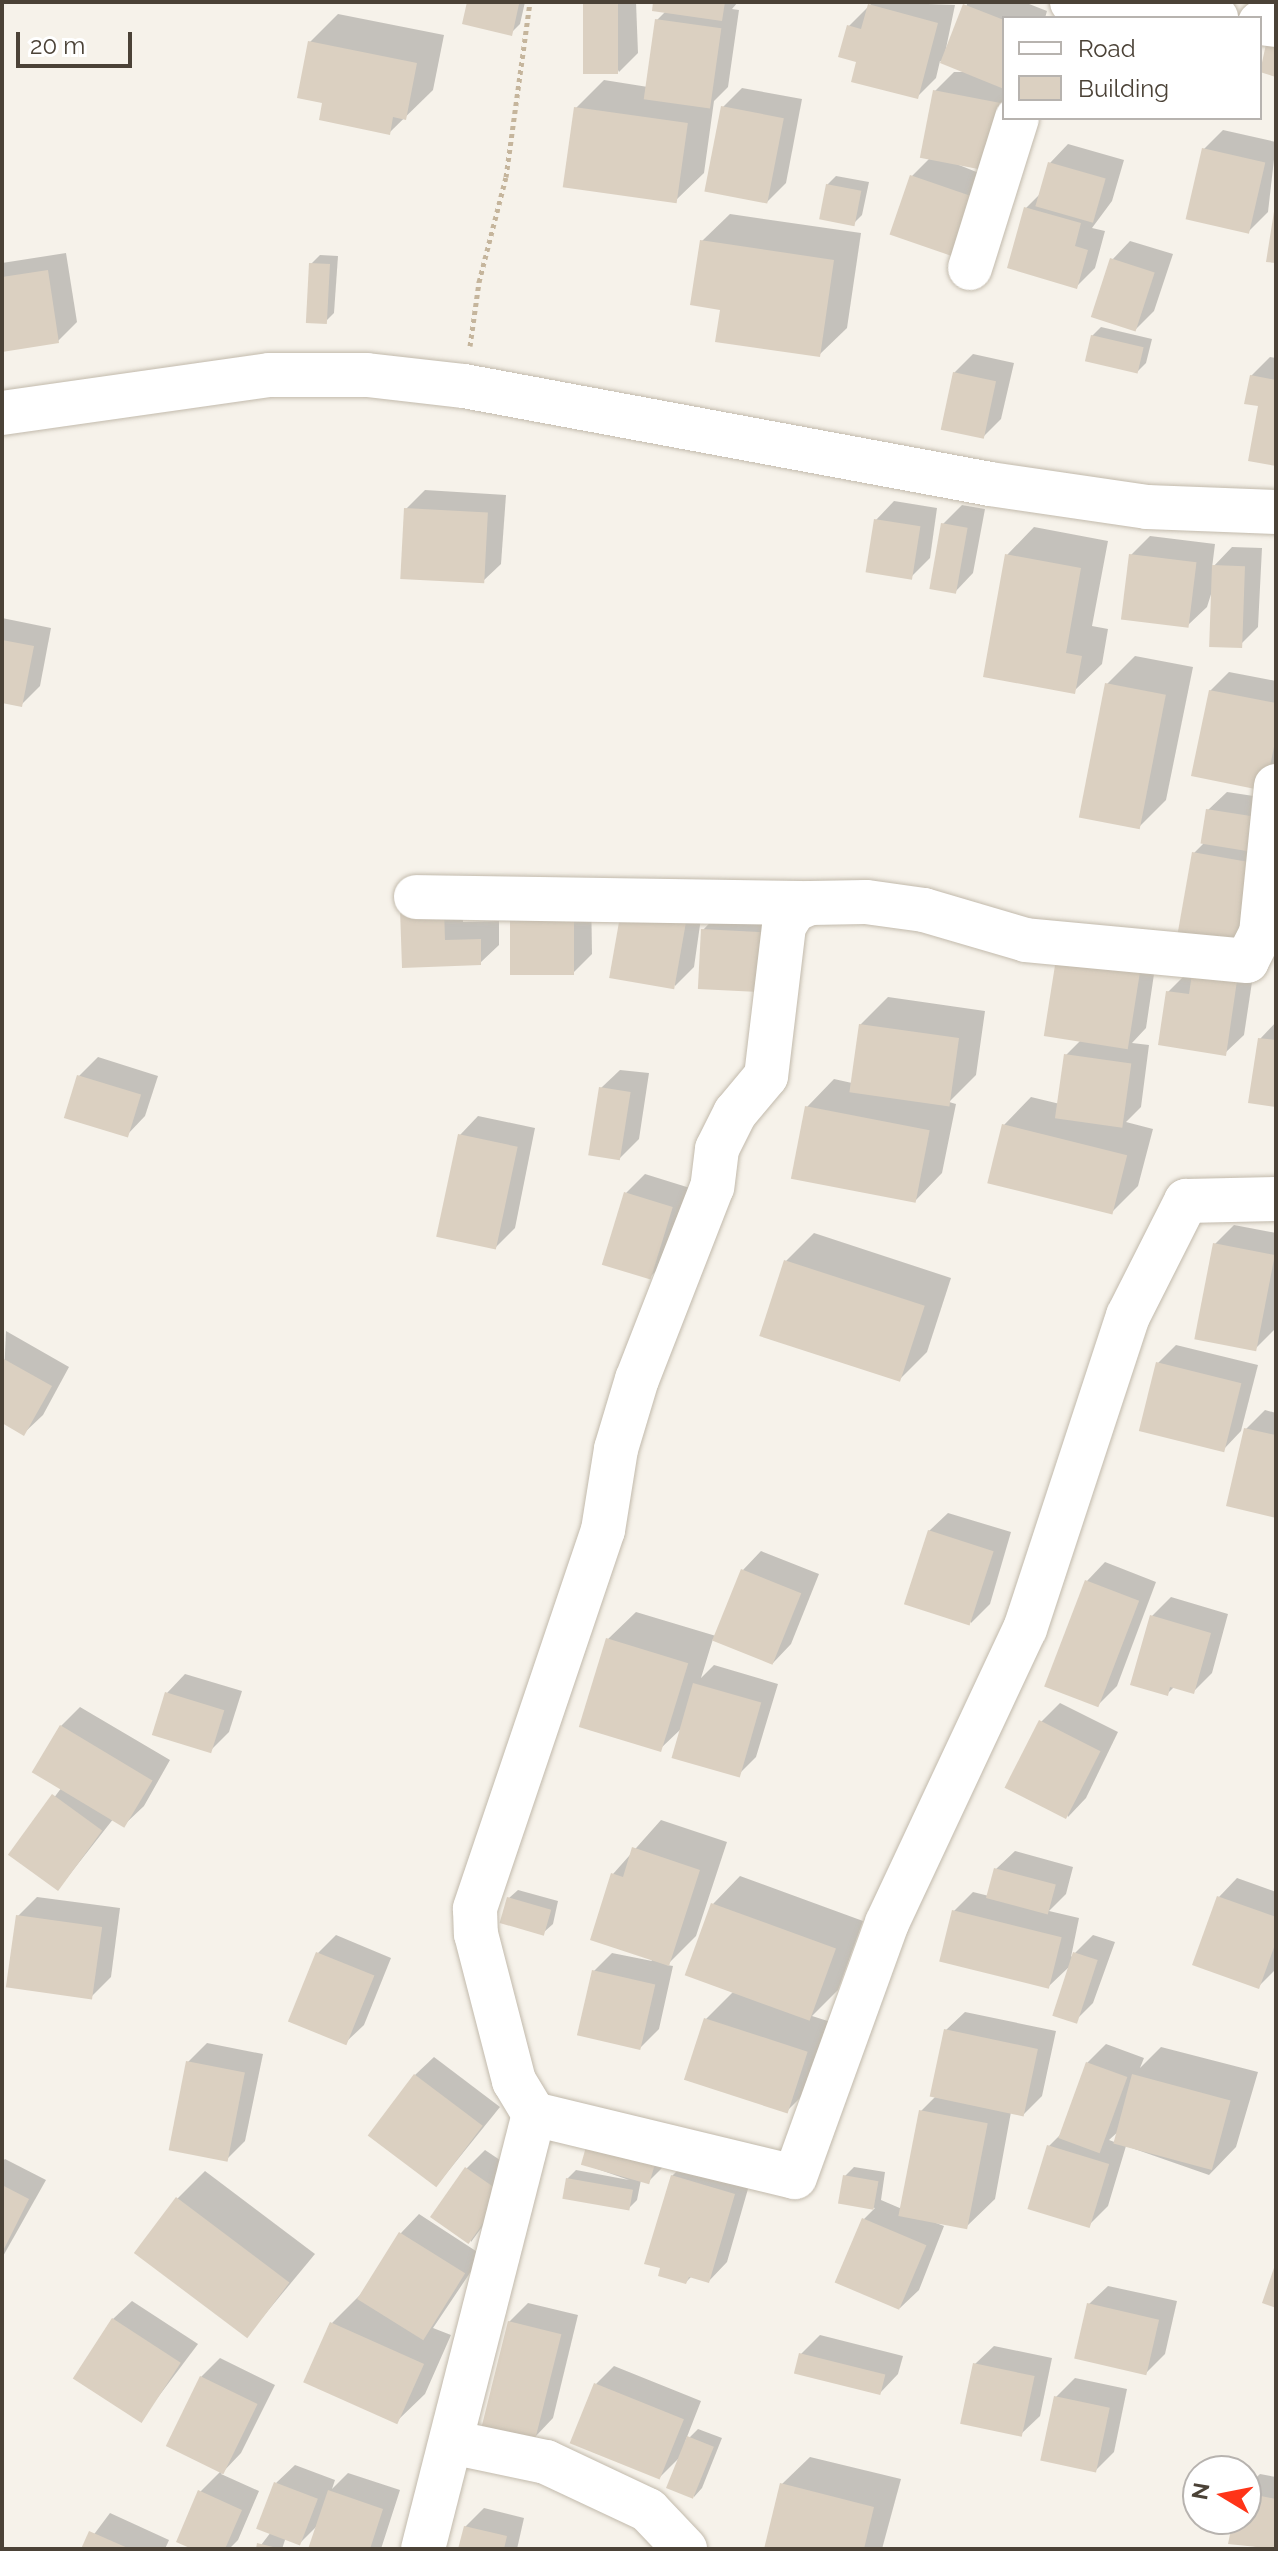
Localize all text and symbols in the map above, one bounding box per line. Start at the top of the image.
scale bar [20,16,136,66]
legend [1002,16,1262,120]
text: 20 m [30,31,85,60]
text: Road [1078,34,1136,63]
text: Building [1078,74,1169,103]
north arrow [1182,2455,1262,2535]
text: N [1186,2481,1215,2502]

